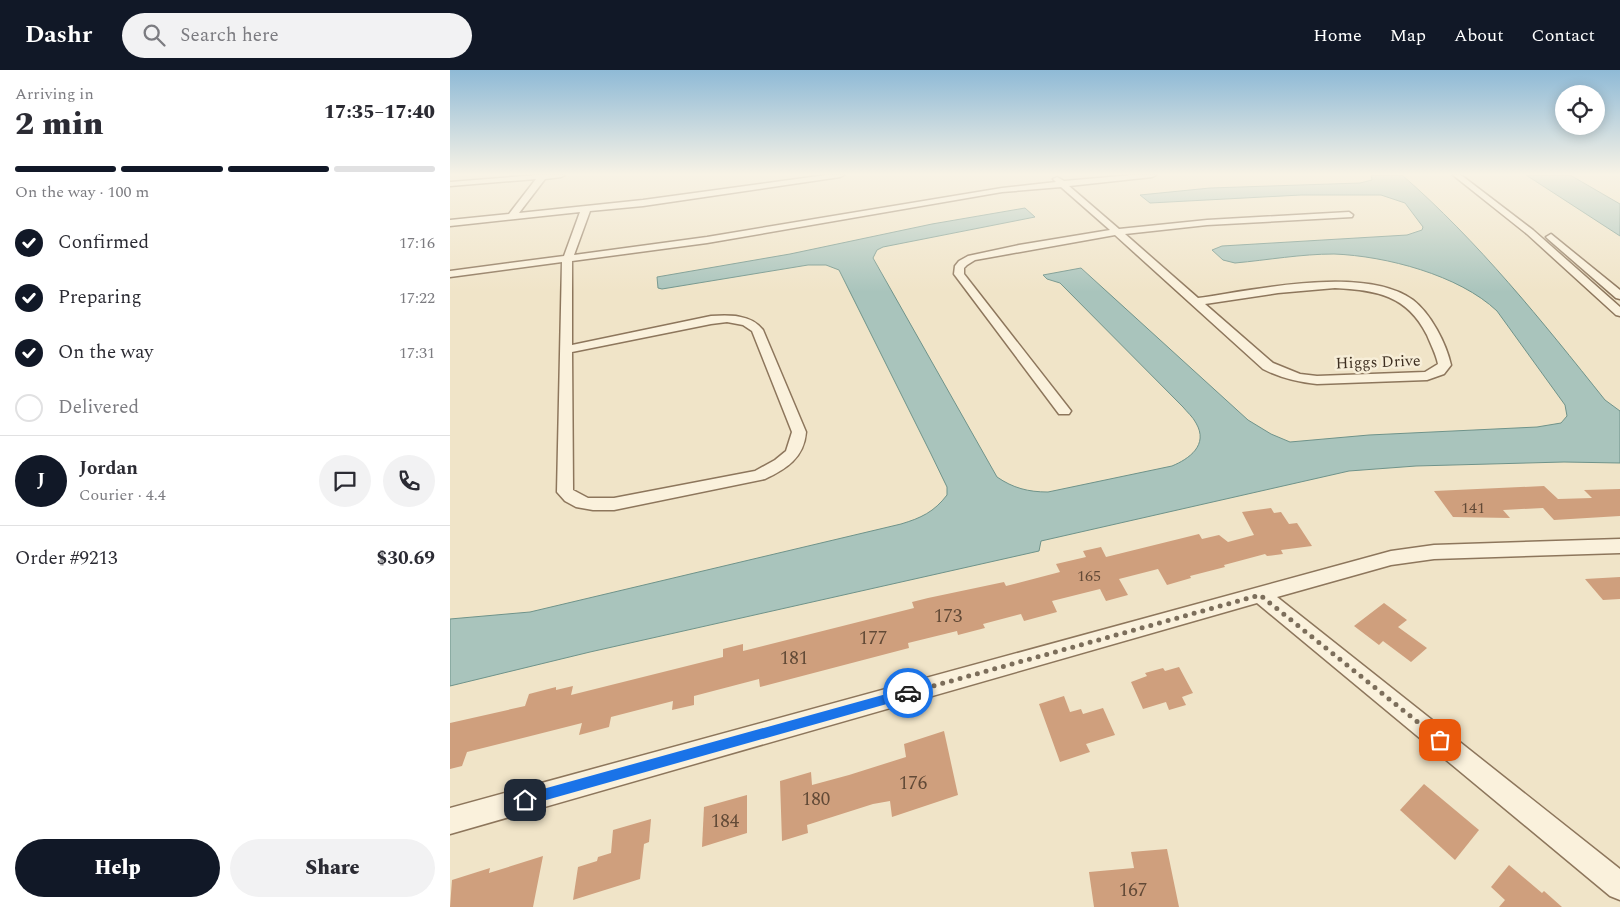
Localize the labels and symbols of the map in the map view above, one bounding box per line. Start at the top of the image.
street label: Higgs Drive [1335,349,1421,375]
house number: 141 [1461,496,1485,520]
house number: 165 [1077,564,1101,588]
house number: 173 [934,602,963,631]
house number: 177 [859,624,887,653]
house number: 181 [780,644,808,673]
courier [883,668,933,718]
pin [1419,719,1461,761]
house number: 176 [899,769,927,798]
pin [504,779,546,821]
house number: 180 [802,785,830,814]
house number: 184 [711,807,740,836]
house number: 167 [1119,876,1147,905]

